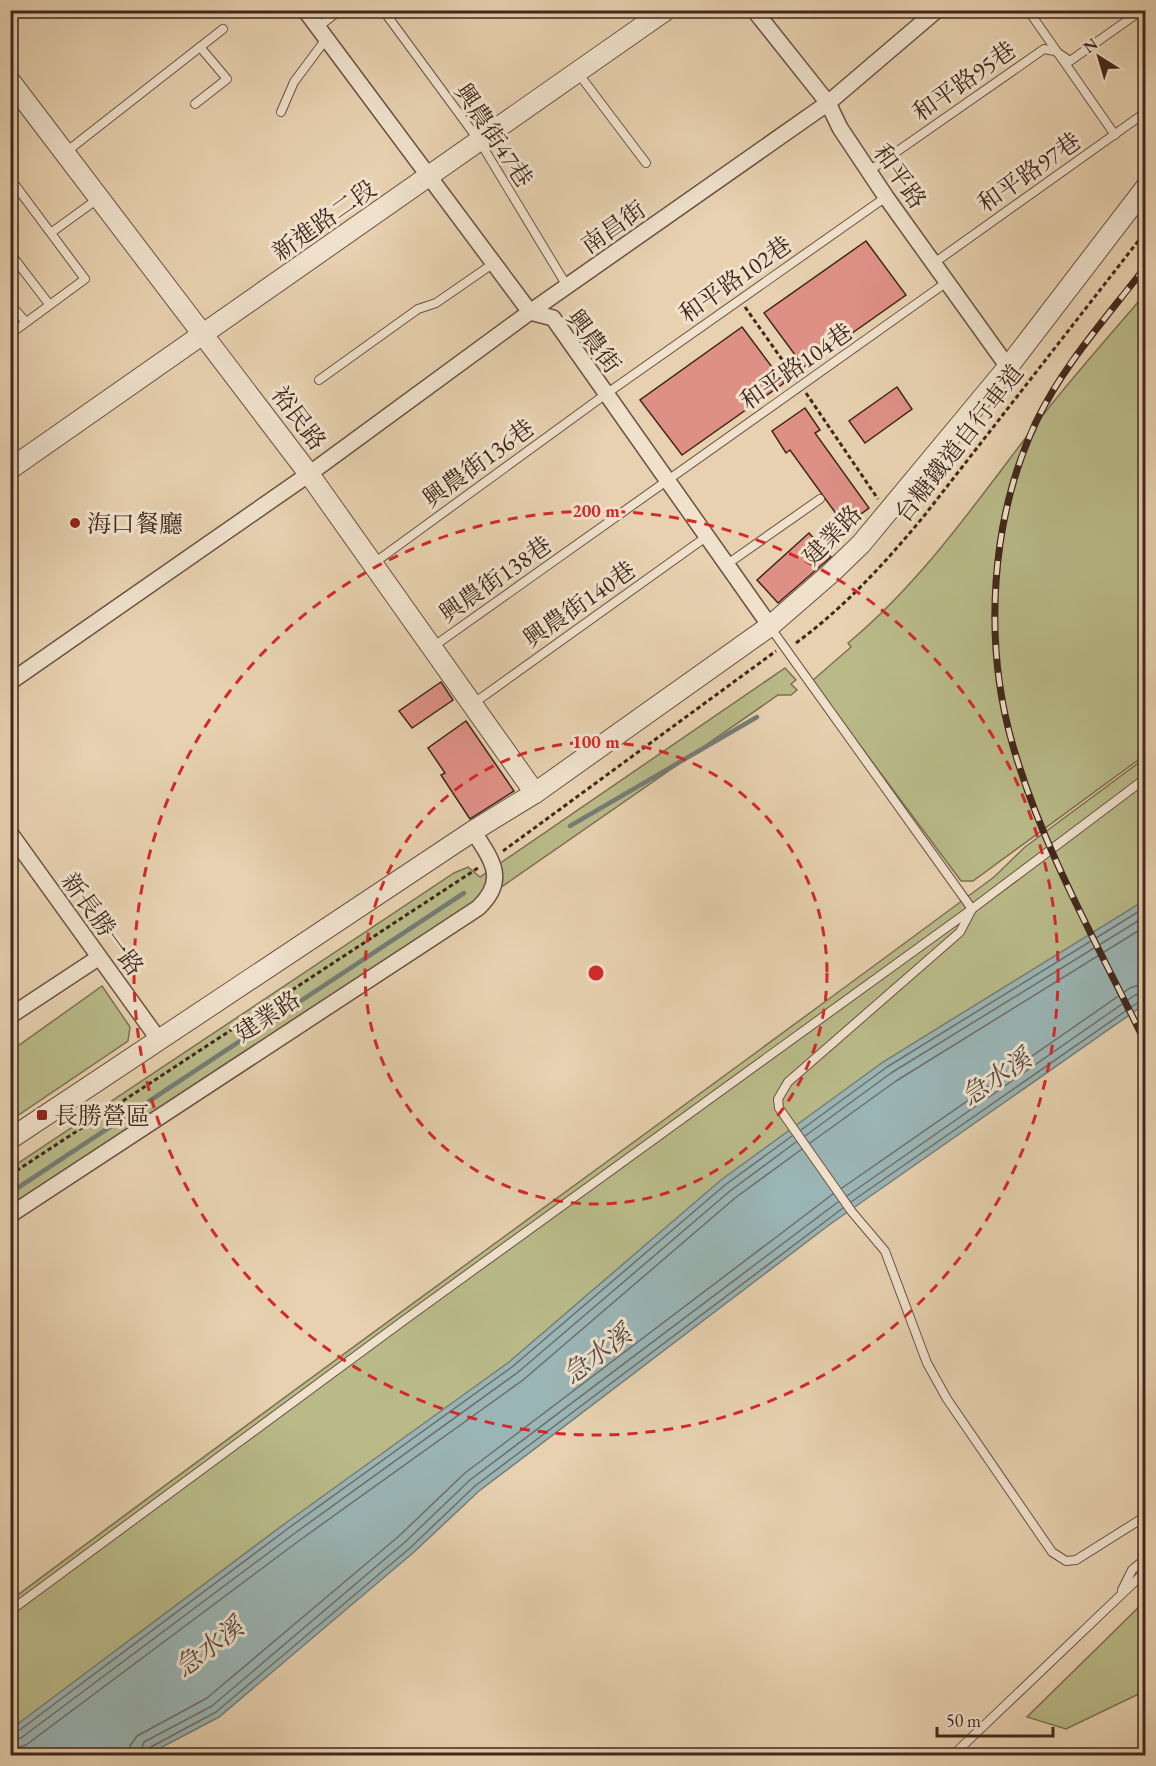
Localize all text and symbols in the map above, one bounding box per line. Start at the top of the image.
north arrow [1069,27,1129,87]
text: N [1079,33,1102,58]
street label: 和平路95巷 [906,34,1022,128]
street label: 興農街47巷 [448,77,540,193]
street label: 和平路97巷 [971,125,1087,219]
street label: 和平路 [867,138,933,214]
street label: 新進路二段 [266,173,382,267]
street label: 南昌街 [575,194,651,260]
street label: 和平路102巷 [673,229,797,329]
street label: 興農街 [560,303,628,379]
street label: 和平路104巷 [734,316,858,416]
street label: 台糖鐵道自行車道 [888,358,1030,528]
street label: 裕民路 [265,380,333,456]
street label: 興農街136巷 [416,412,540,514]
street label: 建業路 [796,498,868,572]
text: 200 m [572,499,620,522]
place label: 海口餐廳 [87,508,183,539]
marker: 海口餐廳 [68,516,82,530]
street label: 興農街138巷 [433,529,557,629]
street label: 興農街140巷 [517,554,641,654]
text: 100 m [572,730,620,753]
street label: 新長勝一路 [55,866,151,982]
centre of rings [586,963,606,983]
street label: 建業路 [228,983,306,1049]
water label: 急水溪 [954,1039,1040,1113]
place label: 長勝營區 [54,1100,150,1131]
marker: 長勝營區 [35,1108,49,1122]
water label: 急水溪 [556,1315,641,1391]
water label: 急水溪 [168,1608,253,1684]
scale bar [937,1700,1052,1738]
text: 50 m [946,1709,981,1732]

